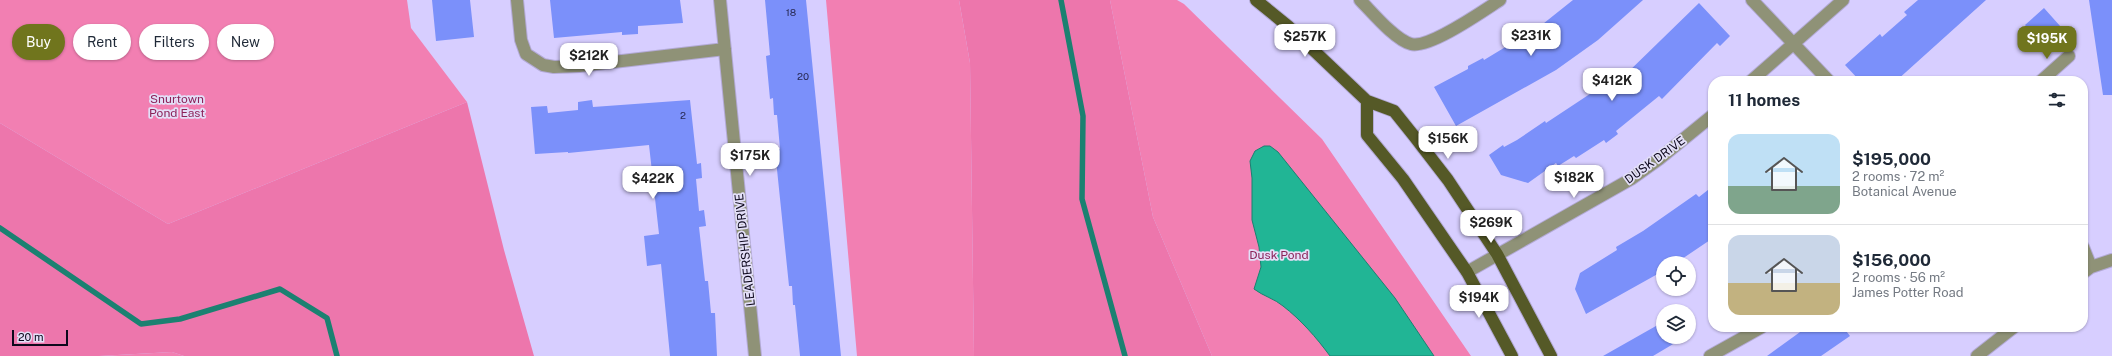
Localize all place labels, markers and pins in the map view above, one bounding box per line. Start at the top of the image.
pin: $231K [1503,23,1559,57]
pin: $257K [1277,24,1333,58]
pin: $195K [2019,26,2075,60]
pin: $212K [561,43,617,77]
pin: $412K [1584,68,1640,102]
pin: $156K [1420,126,1476,160]
pin: $175K [722,143,778,177]
pin: $182K [1546,165,1602,199]
pin: $422K [625,166,681,200]
pin: $269K [1463,210,1519,244]
pin: $194K [1451,285,1507,319]

